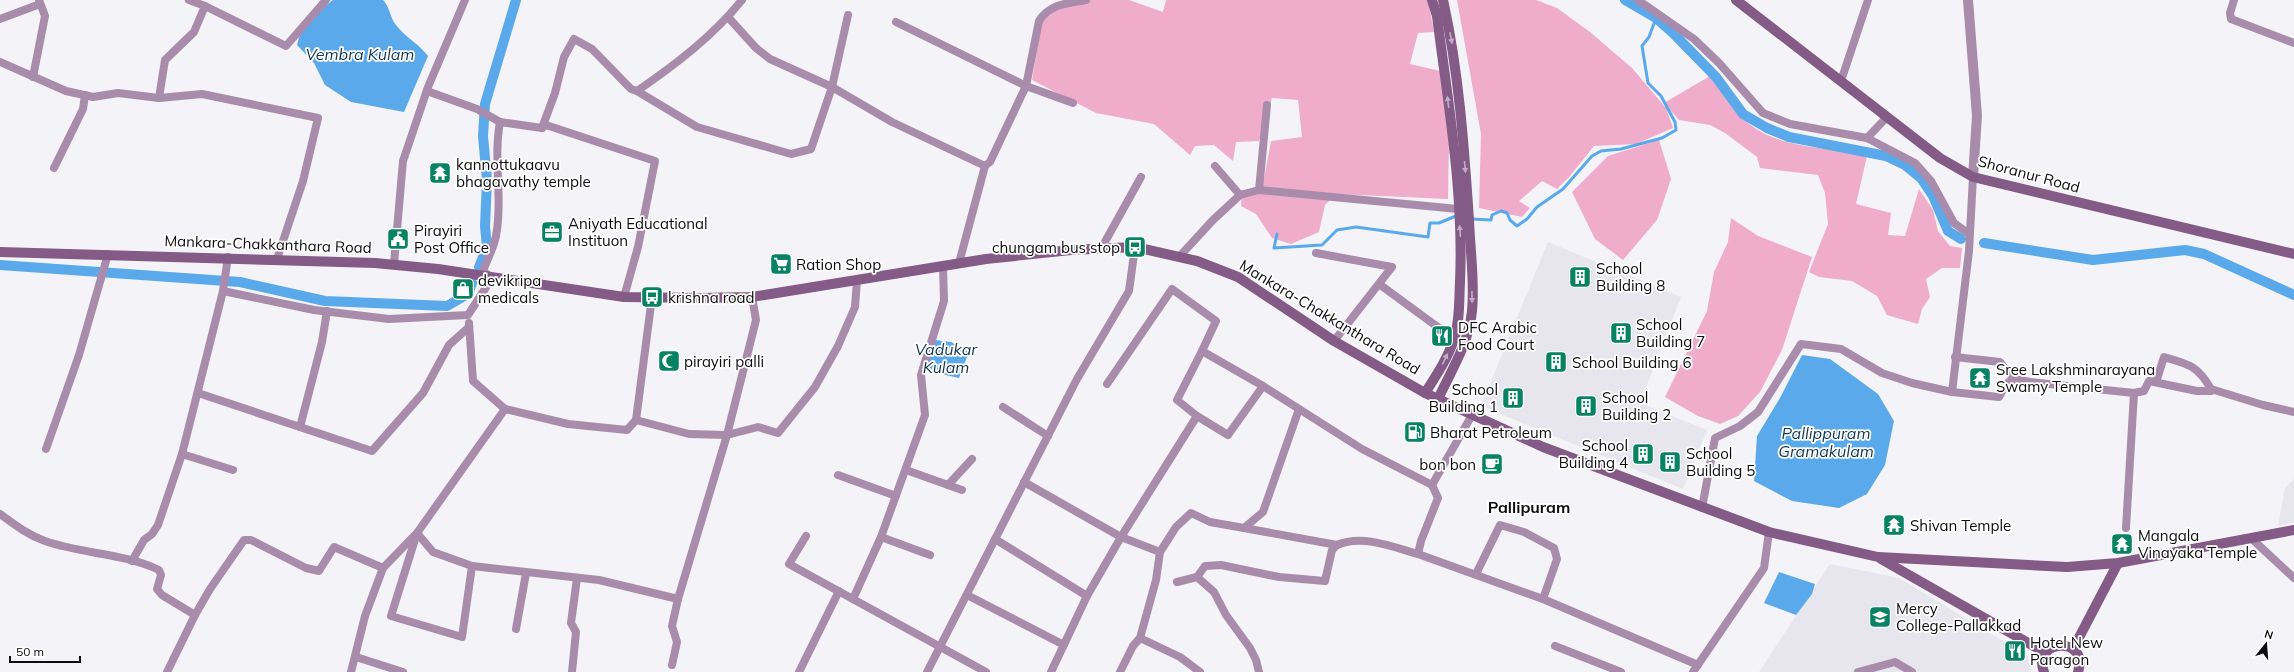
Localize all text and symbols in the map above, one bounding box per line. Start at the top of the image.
one-way arrow [1449,32,1455,44]
water label: Vembra Kulam [306,44,414,64]
one-way arrow [1445,96,1451,108]
street label: Shoranur Road [1976,151,2082,197]
place label: kannottukaavu bhagavathy temple [456,155,591,191]
temple icon: kannottukaavu bhagavathy temple [427,160,453,186]
one-way arrow [1462,161,1469,173]
place label: Aniyath Educational Instituon [568,214,708,250]
office icon: Aniyath Educational Instituon [539,219,565,245]
place label: Pirayiri Post Office [414,221,489,257]
one-way arrow [1456,225,1463,237]
public building icon: Pirayiri Post Office [385,226,411,252]
street label: Mankara-Chakkanthara Road [164,231,372,257]
bus stop icon: chungam bus stop [1122,234,1148,260]
place label: chungam bus stop [992,238,1120,257]
supermarket icon: Ration Shop [768,251,794,277]
place label: Ration Shop [796,255,881,274]
street label: Mankara-Chakkanthara Road [1236,255,1424,379]
place label: School Building 8 [1596,259,1665,295]
building icon: School Building 8 [1567,264,1593,290]
place label: devikripa medicals [478,271,541,307]
shop icon: devikripa medicals [450,276,476,302]
bus stop icon: krishna road [639,284,665,310]
place label: krishna road [668,288,755,307]
one-way arrow [1469,291,1475,304]
place label: School Building 7 [1636,315,1705,351]
place label: DFC Arabic Food Court [1458,318,1537,354]
building icon: School Building 7 [1608,320,1634,346]
restaurant icon: DFC Arabic Food Court [1429,323,1455,349]
water label: Vadukar Kulam [915,339,978,377]
mosque icon: pirayiri palli [656,348,682,374]
building icon: School Building 6 [1543,349,1569,375]
place label: pirayiri palli [684,352,764,371]
one-way arrow [1442,353,1448,365]
place label: School Building 6 [1572,353,1692,372]
place label: Sree Lakshminarayana Swamy Temple [1996,360,2155,396]
temple icon: Sree Lakshminarayana Swamy Temple [1967,365,1993,391]
place label: School Building 1 [1429,380,1498,416]
building icon: School Building 1 [1500,385,1526,411]
place label: School Building 2 [1602,388,1671,424]
building icon: School Building 2 [1573,393,1599,419]
fuel station icon: Bharat Petroleum [1402,419,1428,445]
place label: Bharat Petroleum [1430,423,1552,442]
water label: Pallippuram Gramakulam [1778,423,1874,461]
place label: School Building 4 [1559,436,1628,472]
building icon: School Building 4 [1630,441,1656,467]
place label: School Building 5 [1686,444,1755,480]
building icon: School Building 5 [1657,449,1683,475]
cafe icon: bon bon [1479,451,1505,477]
place label: bon bon [1419,455,1476,474]
district label: Pallipuram [1488,497,1570,517]
temple icon: Shivan Temple [1881,512,1907,538]
place label: Shivan Temple [1910,516,2011,535]
place label: Mangala Vinayaka Temple [2138,526,2257,562]
temple icon: Mangala Vinayaka Temple [2109,531,2135,557]
place label: Mercy College-Pallakkad [1896,599,2021,635]
school or university icon: Mercy College-Pallakkad [1867,604,1893,630]
north arrow [2246,624,2286,664]
text: N [2263,627,2275,642]
place label: Hotel New Paragon [2030,633,2103,669]
scale bar [10,638,80,664]
restaurant icon: Hotel New Paragon [2002,638,2028,664]
text: 50 m [16,644,44,659]

